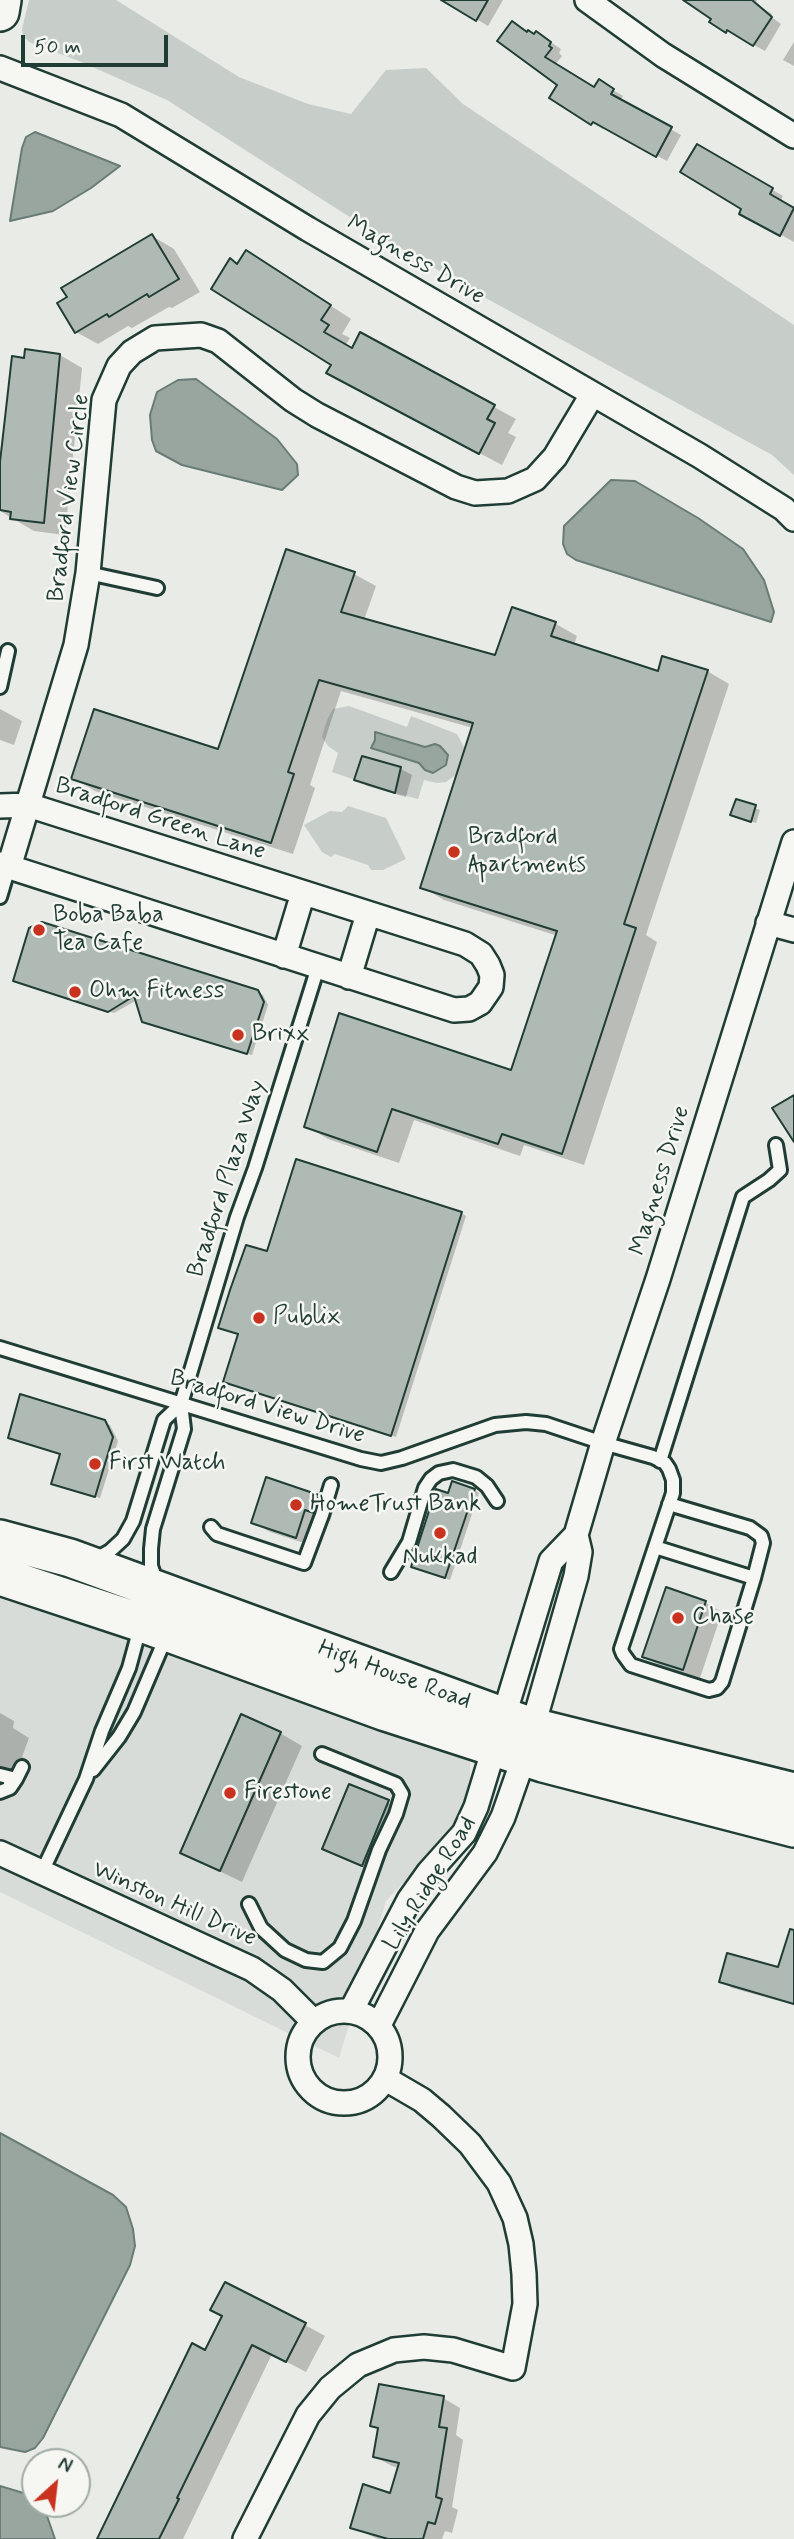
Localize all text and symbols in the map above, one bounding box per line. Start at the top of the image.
scale bar [24,21,172,65]
text: 50 m [34,33,81,61]
street label: Magness Drive [341,210,489,312]
street label: Bradford View Circle [43,392,97,604]
street label: Bradford Green Lane [51,772,269,868]
place label: Bradford Apartments [468,824,586,880]
marker: Bradford Apartments [446,844,462,860]
place label: Boba Baba Tea Cafe [53,902,164,958]
marker: Boba Baba Tea Cafe [31,922,47,938]
place label: Ohm Fitness [89,978,224,1006]
marker: Ohm Fitness [67,984,83,1000]
place label: Brixx [252,1021,309,1049]
marker: Brixx [230,1027,246,1043]
street label: Bradford Plaza Way [183,1077,273,1281]
street label: Magness Drive [625,1103,697,1259]
place label: Publix [273,1304,341,1332]
marker: Publix [251,1310,267,1326]
street label: Bradford View Drive [166,1365,368,1451]
place label: First Watch [109,1450,226,1478]
marker: First Watch [87,1456,103,1472]
place label: HomeTrust Bank [310,1491,481,1519]
marker: HomeTrust Bank [288,1497,304,1513]
marker: Nukkad [432,1525,448,1541]
place label: Nukkad [403,1544,477,1572]
place label: Chase [692,1604,754,1632]
marker: Chase [670,1610,686,1626]
street label: High House Road [313,1635,475,1717]
place label: Firestone [244,1779,332,1807]
marker: Firestone [222,1785,238,1801]
street label: Lily Ridge Road [378,1812,484,1956]
street label: Winston Hill Drive [88,1856,260,1954]
north arrow [21,2448,91,2518]
text: N [54,2452,76,2480]

